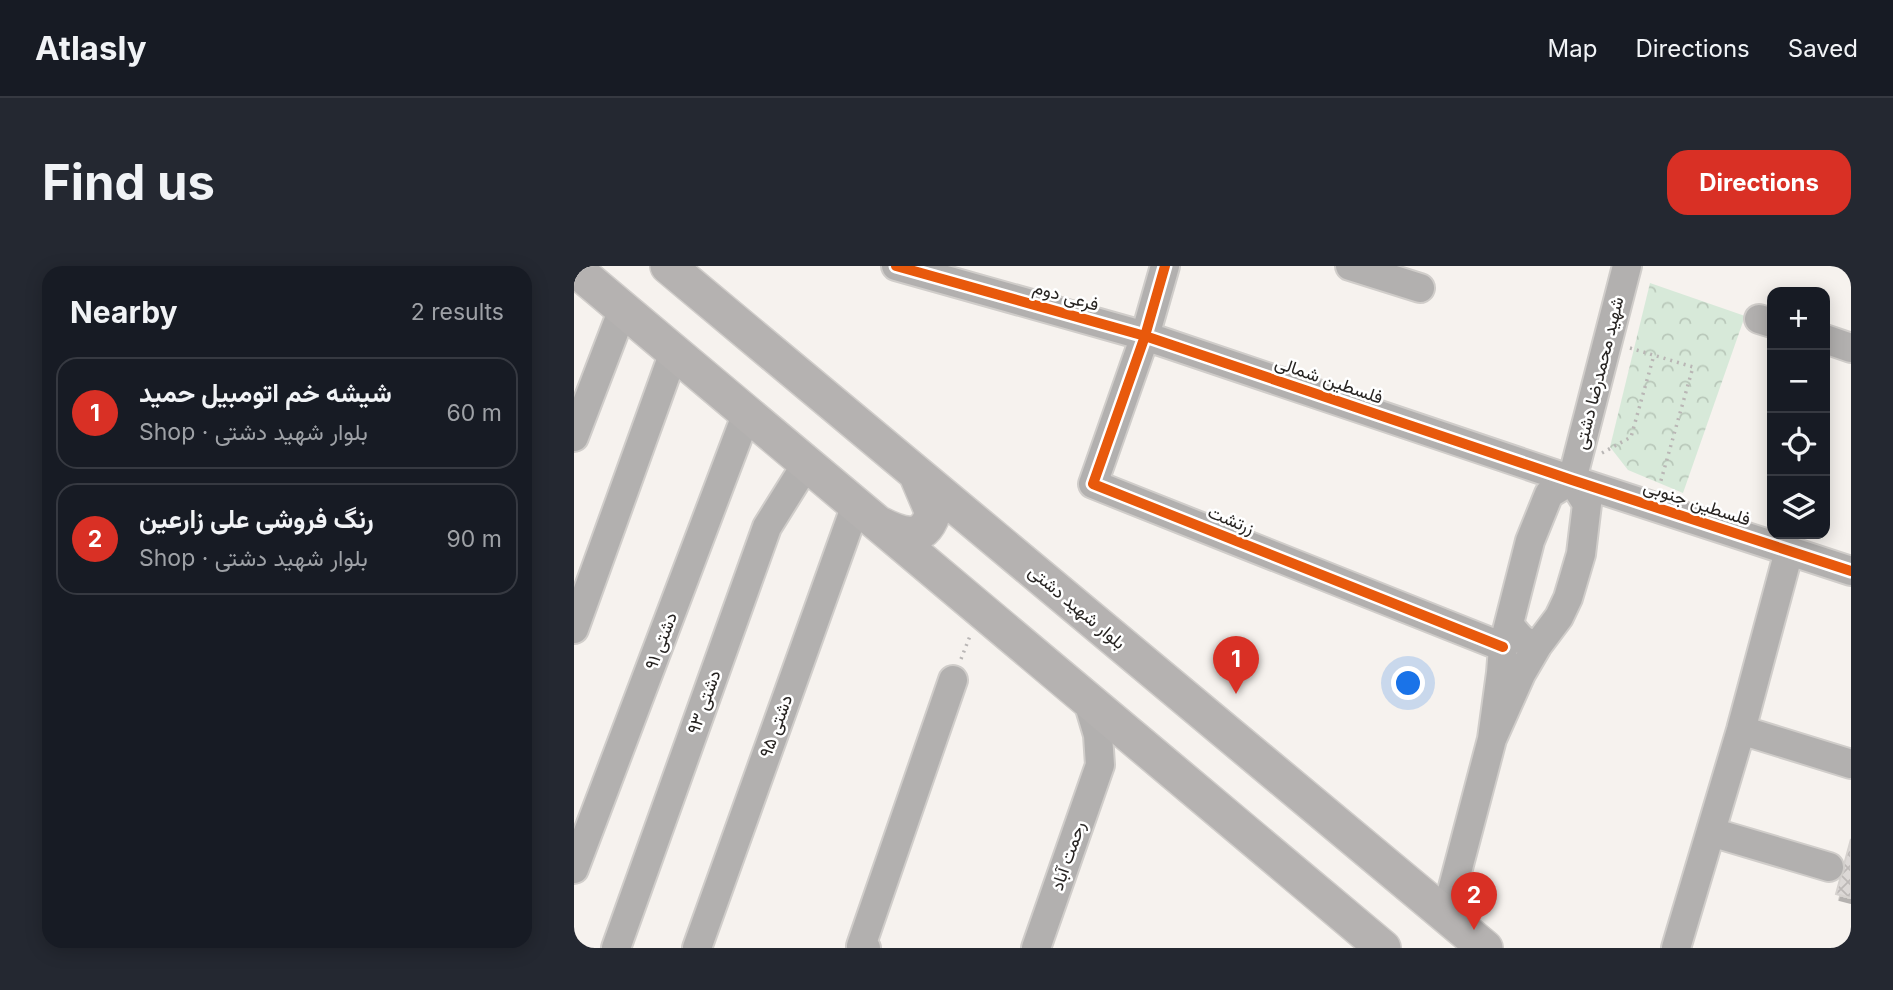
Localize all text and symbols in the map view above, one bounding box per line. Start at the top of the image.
text: Atlasly [35,28,147,68]
text: Map [1548,34,1597,63]
text: Directions [1635,34,1750,63]
text: Saved [1788,34,1858,63]
button: Directions [1667,150,1851,215]
text: Find us [42,153,215,212]
street label: فرعی دوم [1030,276,1101,317]
map controls [1767,287,1830,539]
button: + [1767,287,1830,350]
text: Nearby [70,294,178,330]
street label: شهید محمدرضا دشتی [1569,294,1629,452]
text: 2 results [411,298,504,326]
button: − [1767,350,1830,413]
street label: فلسطین شمالی [1272,351,1386,409]
text: شیشه خم اتومبیل حمید [139,377,392,408]
text: 1 [90,399,100,427]
text: 60 m [447,399,502,427]
button: locate [1767,413,1830,476]
text: Shop · بلوار شهید دشتی [139,418,368,446]
street label: فلسطین جنوبی [1641,475,1753,531]
button: layers [1767,476,1830,539]
street label: زرتشت [1205,501,1257,539]
text: رنگ فروشی علی زارعین [139,503,374,534]
text: 2 [88,525,102,553]
text: 90 m [447,525,502,553]
text: Shop · بلوار شهید دشتی [139,544,368,572]
street label: بلوار شهید دشتی [1024,560,1130,654]
street label: دشتی ۹۱ [640,609,682,673]
pin: 1 [1213,636,1259,694]
your location [1391,666,1425,700]
street label: دشتی ۹۳ [682,667,726,737]
street label: دشتی ۹۵ [754,692,798,760]
street label: رحمت آباد [1046,819,1090,893]
pin: 2 [1451,872,1497,930]

